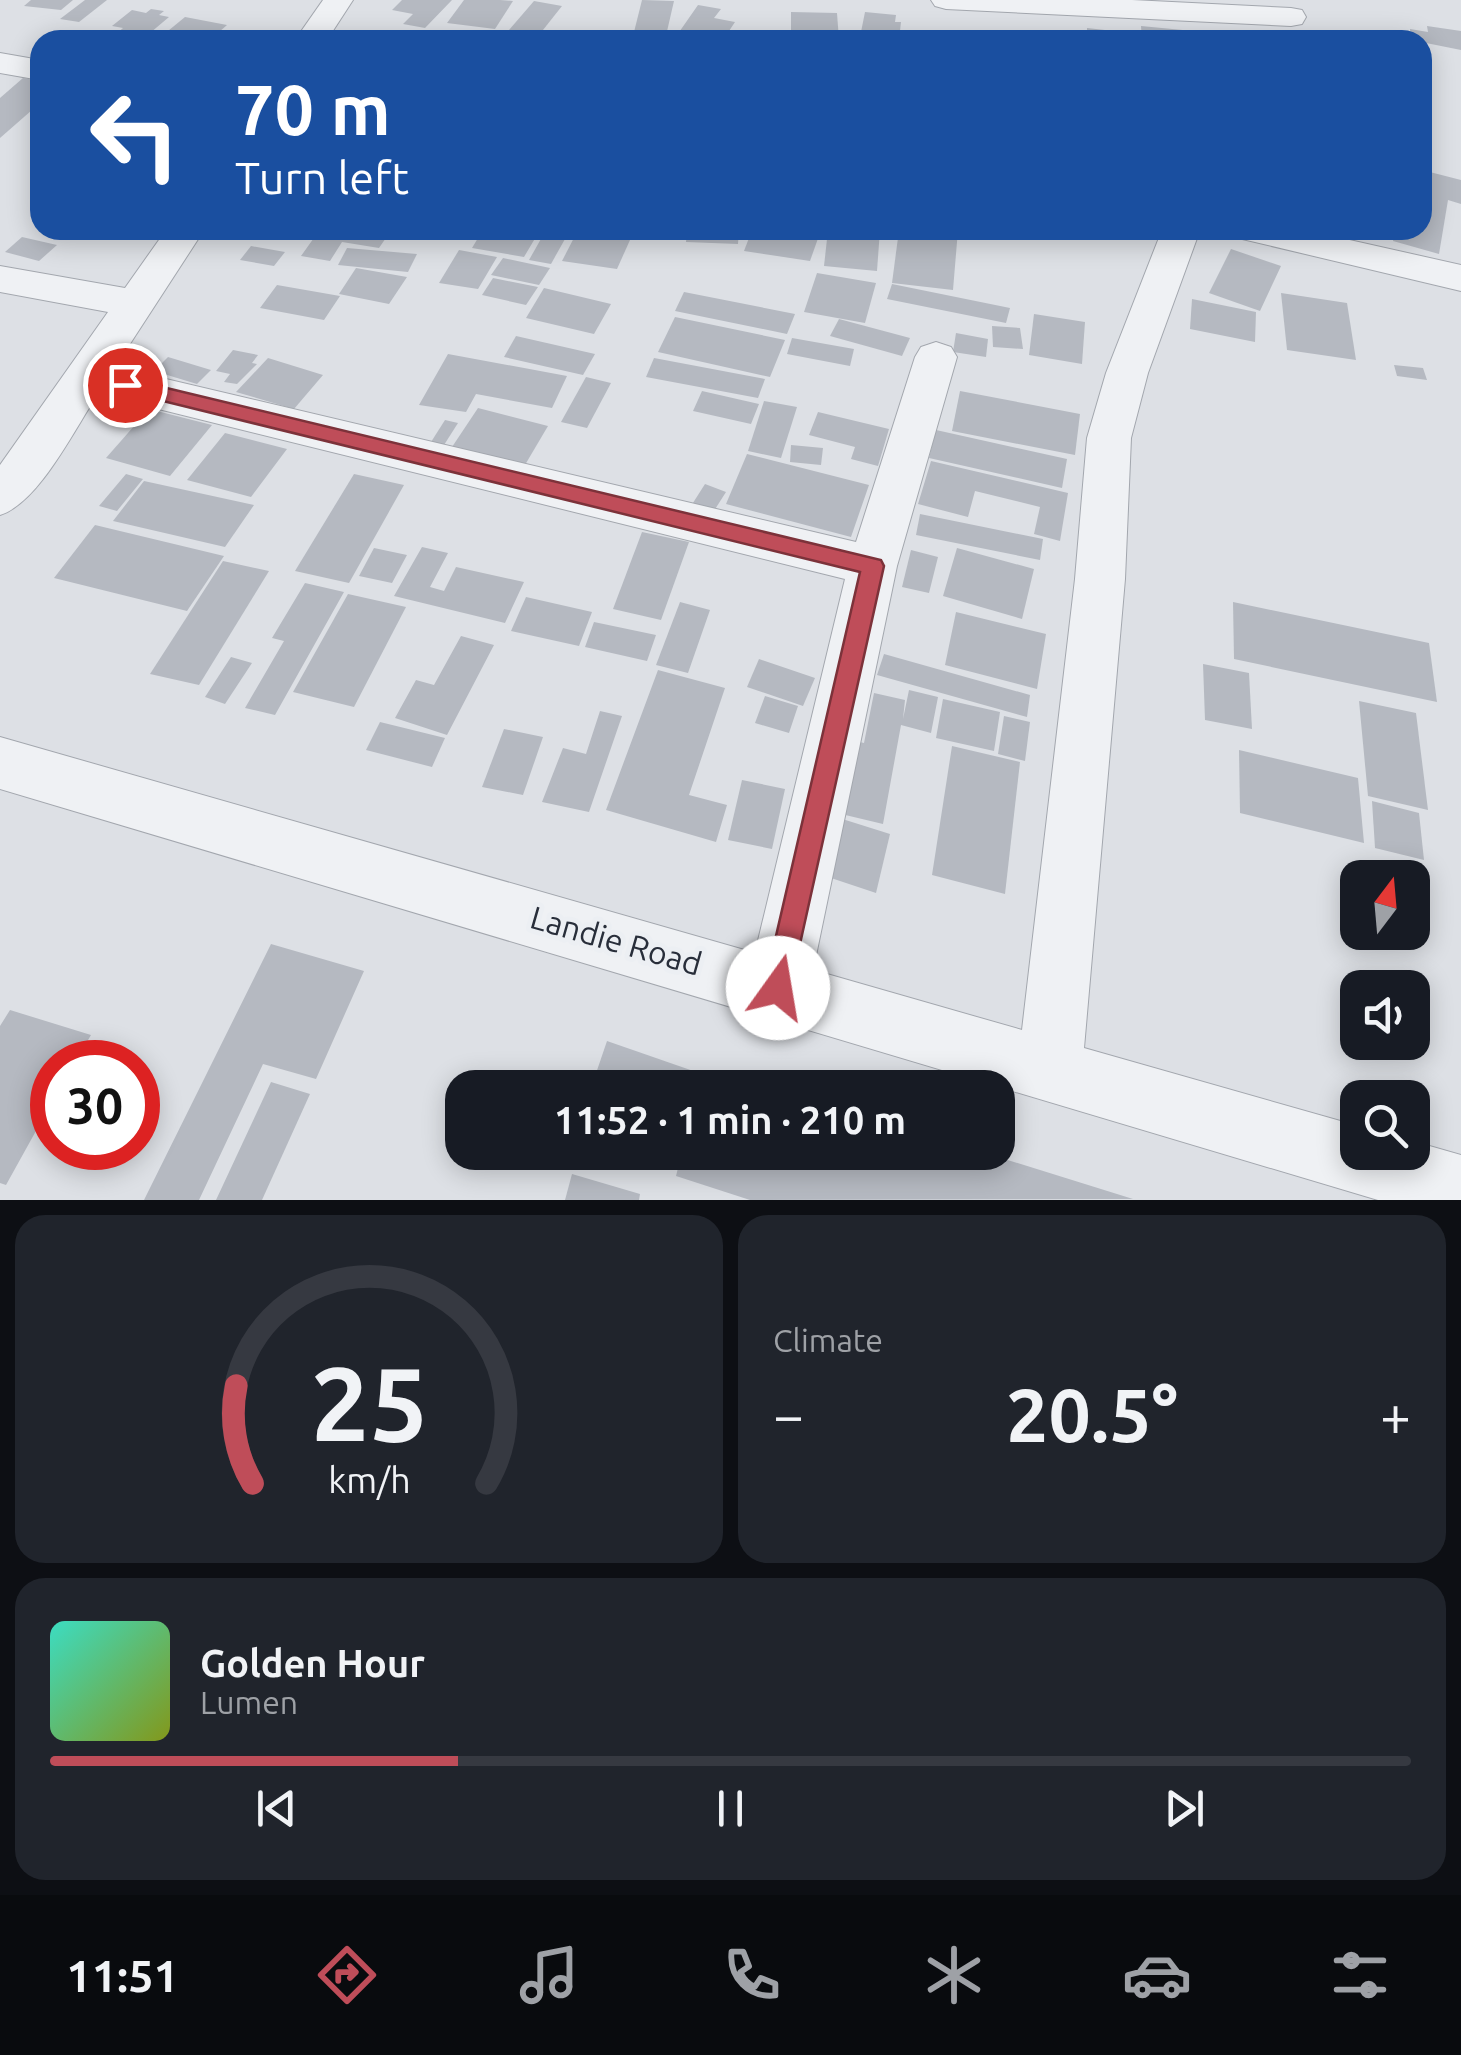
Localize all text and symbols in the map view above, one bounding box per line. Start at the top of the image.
icon: left [70,70,200,200]
text: 70 m [235,70,391,148]
text: Turn left [235,152,409,203]
pin [83,343,168,428]
icon: arrive [98,358,153,413]
north arrow [1340,860,1430,950]
map controls [1340,860,1430,1170]
street label: Landie Road [527,898,706,982]
position arrow [726,936,830,1040]
button: sound [1340,970,1430,1060]
speed limit sign: 30 [30,1040,160,1170]
button: search [1340,1080,1430,1170]
text: 11:52 · 1 min · 210 m [554,1099,906,1141]
text: Climate [773,1322,883,1358]
text: 25 [310,1344,428,1461]
text: 20.5° [1006,1372,1178,1456]
text: − [773,1384,804,1445]
text: + [1380,1384,1411,1445]
text: km/h [328,1460,410,1500]
text: Golden Hour [200,1642,425,1684]
text: Lumen [200,1684,298,1720]
icon: previous [249,1781,304,1836]
icon: pause [703,1781,758,1836]
icon: next [1157,1781,1212,1836]
icon: directions [312,1940,382,2010]
icon: music [514,1940,584,2010]
icon: phone [717,1940,787,2010]
icon: climate [919,1940,989,2010]
icon: car [1122,1940,1192,2010]
icon: filters [1325,1940,1395,2010]
text: 11:51 [66,1950,179,2001]

